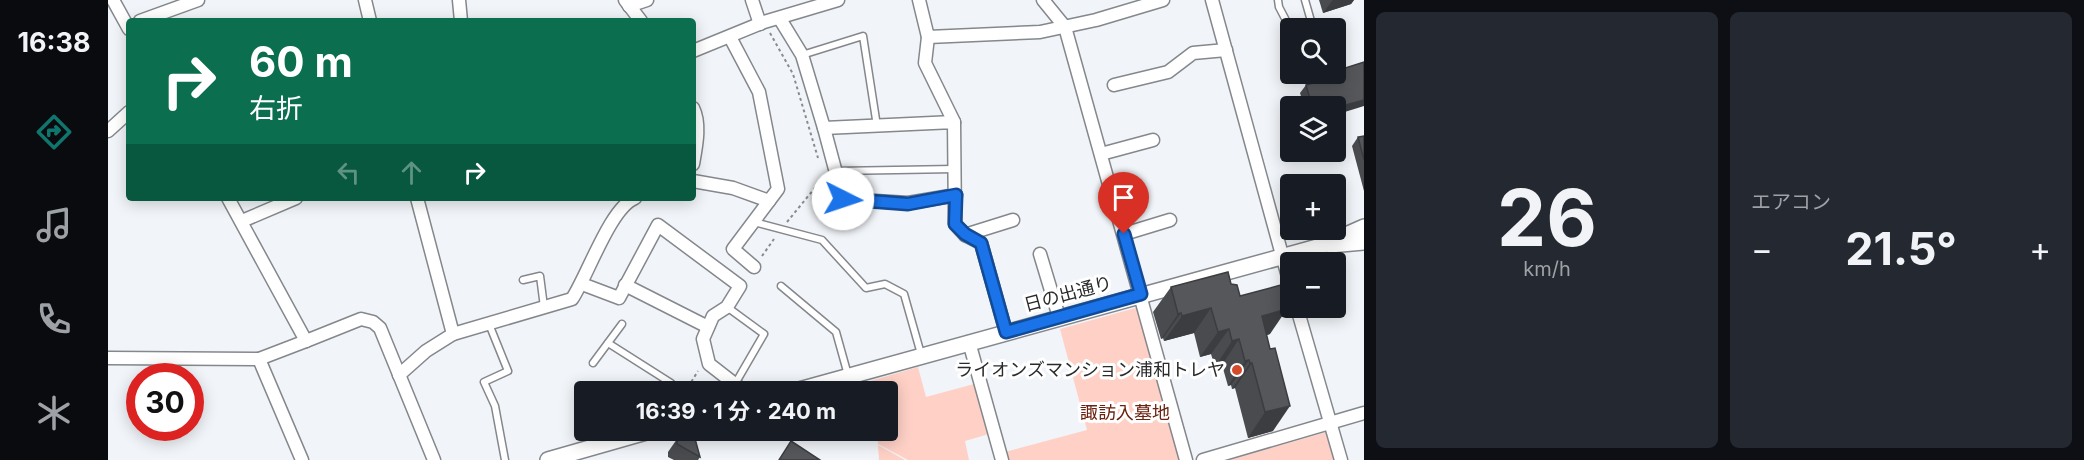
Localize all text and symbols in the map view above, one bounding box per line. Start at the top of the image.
map controls [1280,18,1346,318]
button: search [1280,18,1346,84]
text: 16:38 [17,26,91,59]
text: 60 m [249,36,353,87]
icon: right [150,42,228,120]
text: 右折 [249,92,303,125]
button: layers [1280,96,1346,162]
icon: directions [33,111,75,153]
icon: left [332,156,365,189]
icon: ahead [395,156,428,189]
icon: right [458,156,491,189]
position arrow [811,167,875,231]
text: 26 [1497,170,1597,265]
pin [1098,172,1149,234]
button: + [1280,174,1346,240]
icon: arrive [1107,181,1140,214]
text: エアコン [1751,190,1831,214]
icon: music [33,204,75,246]
text: 21.5° [1845,221,1957,276]
text: − [1751,229,1773,269]
text: + [2029,229,2051,269]
button: − [1280,252,1346,318]
text: km/h [1523,257,1571,281]
street label: 日の出通り [1022,272,1114,315]
icon: phone [33,298,75,340]
place label: ライオンズマンション浦和トレヤ [955,359,1225,380]
speed limit sign: 30 [126,363,204,441]
marker: ライオンズマンション浦和トレヤ [1230,363,1244,377]
icon: climate [33,392,75,434]
text: 16:39 · 1 分 · 240 m [636,398,836,424]
park label: 諏訪入墓地 [1080,402,1170,423]

